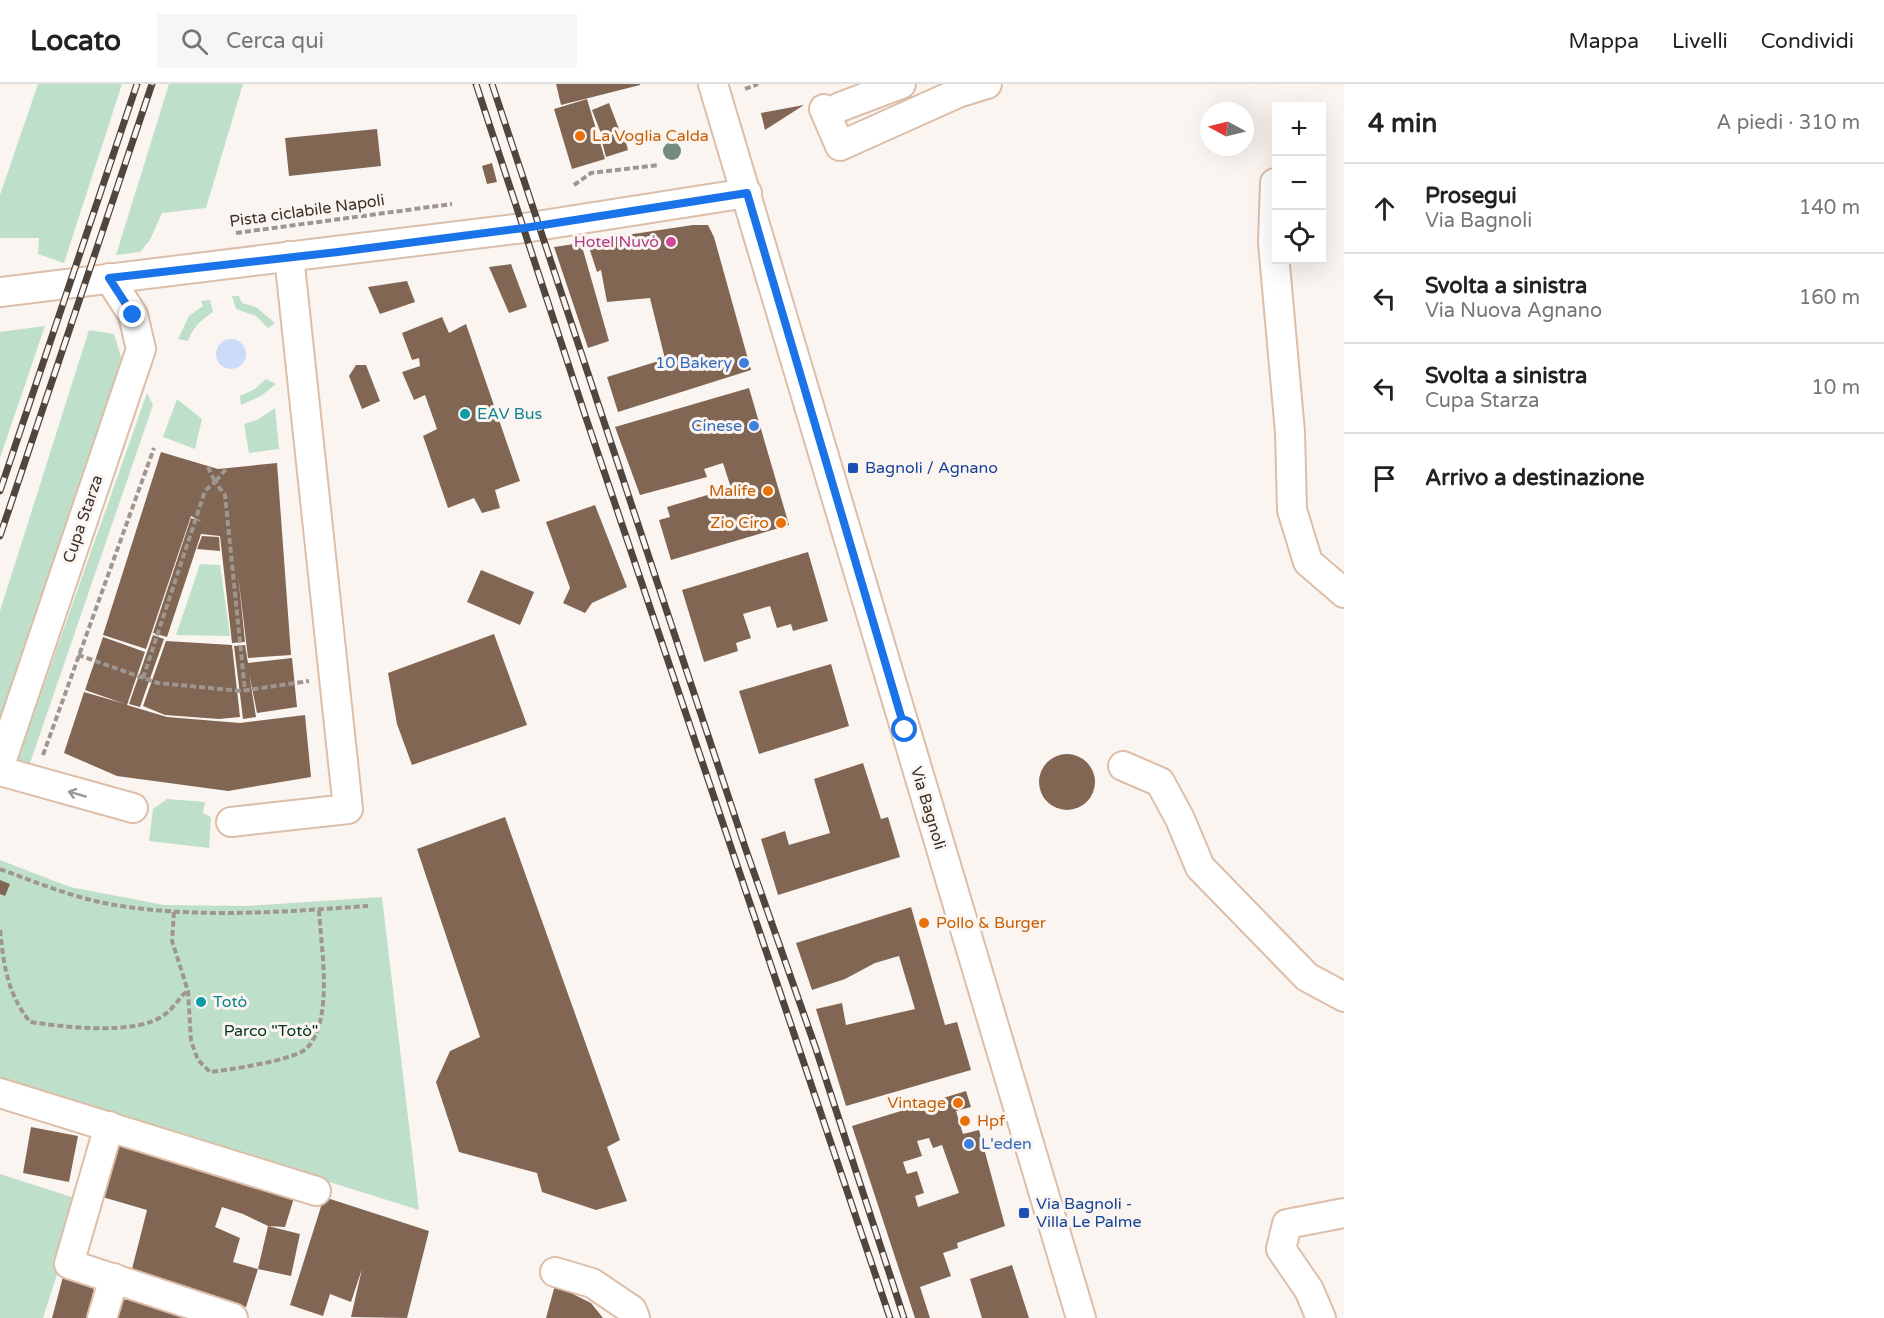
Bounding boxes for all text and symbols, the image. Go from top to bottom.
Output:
search box [157,14,577,68]
text: Locato [30,24,121,58]
icon: search [178,25,211,58]
text: Cerca qui [226,28,324,54]
text: Mappa [1569,29,1639,54]
text: Livelli [1672,29,1728,54]
text: Condividi [1761,29,1854,54]
north arrow [1200,102,1254,156]
map controls [1272,102,1326,264]
button: + [1272,102,1326,156]
text: 4 min [1368,108,1437,139]
text: A piedi · 310 m [1717,111,1860,135]
place label: La Voglia Calda [592,126,709,146]
marker: La Voglia Calda [573,129,587,143]
button: − [1272,156,1326,210]
text: Prosegui [1425,183,1517,209]
street label: Pista ciclabile Napoli [228,190,386,232]
icon: ahead [1368,192,1401,225]
text: 140 m [1799,196,1860,220]
text: Via Bagnoli [1425,209,1532,233]
button: locate [1272,210,1326,264]
place label: Hotel Nuvò [574,232,659,252]
marker: Hotel Nuvò [664,235,678,249]
text: Svolta a sinistra [1425,273,1587,299]
icon: left [1368,282,1401,315]
text: 160 m [1799,286,1860,310]
text: Via Nuova Agnano [1425,299,1602,323]
route end [119,301,145,327]
place label: 10 Bakery [655,353,732,373]
marker: 10 Bakery [737,356,751,370]
text: Svolta a sinistra [1425,363,1587,389]
icon: left [1368,372,1401,405]
text: 10 m [1811,376,1860,400]
text: Cupa Starza [1425,389,1540,413]
place label: EAV Bus [477,404,542,424]
marker: EAV Bus [458,407,472,421]
place label: Cinese [691,416,742,436]
marker: Cinese [747,419,761,433]
place label: Bagnoli / Agnano [865,458,998,478]
marker: Bagnoli / Agnano [846,461,860,475]
icon: arrive [1368,462,1401,495]
text: Arrivo a destinazione [1425,465,1644,491]
street label: Cupa Starza [59,472,107,566]
place label: Malife [709,481,756,501]
marker: Malife [761,484,775,498]
place label: Zio Ciro [710,513,769,533]
marker: Zio Ciro [774,516,788,530]
route start [891,716,917,742]
street label: Via Bagnoli [906,764,950,852]
one-way arrow [67,787,86,799]
place label: Pollo & Burger [936,913,1047,933]
marker: Pollo & Burger [917,916,931,930]
place label: Totò [213,992,247,1012]
marker: Totò [194,995,208,1009]
park label: Parco "Totò" [224,1021,318,1041]
place label: Vintage [887,1093,946,1113]
marker: Vintage [951,1096,965,1110]
place label: Hpf [977,1111,1006,1131]
marker: Hpf [958,1114,972,1128]
place label: L'eden [981,1134,1032,1154]
marker: L'eden [962,1137,976,1151]
place label: Via Bagnoli - Villa Le Palme [1036,1194,1142,1232]
marker: Via Bagnoli - Villa Le Palme [1017,1206,1031,1220]

